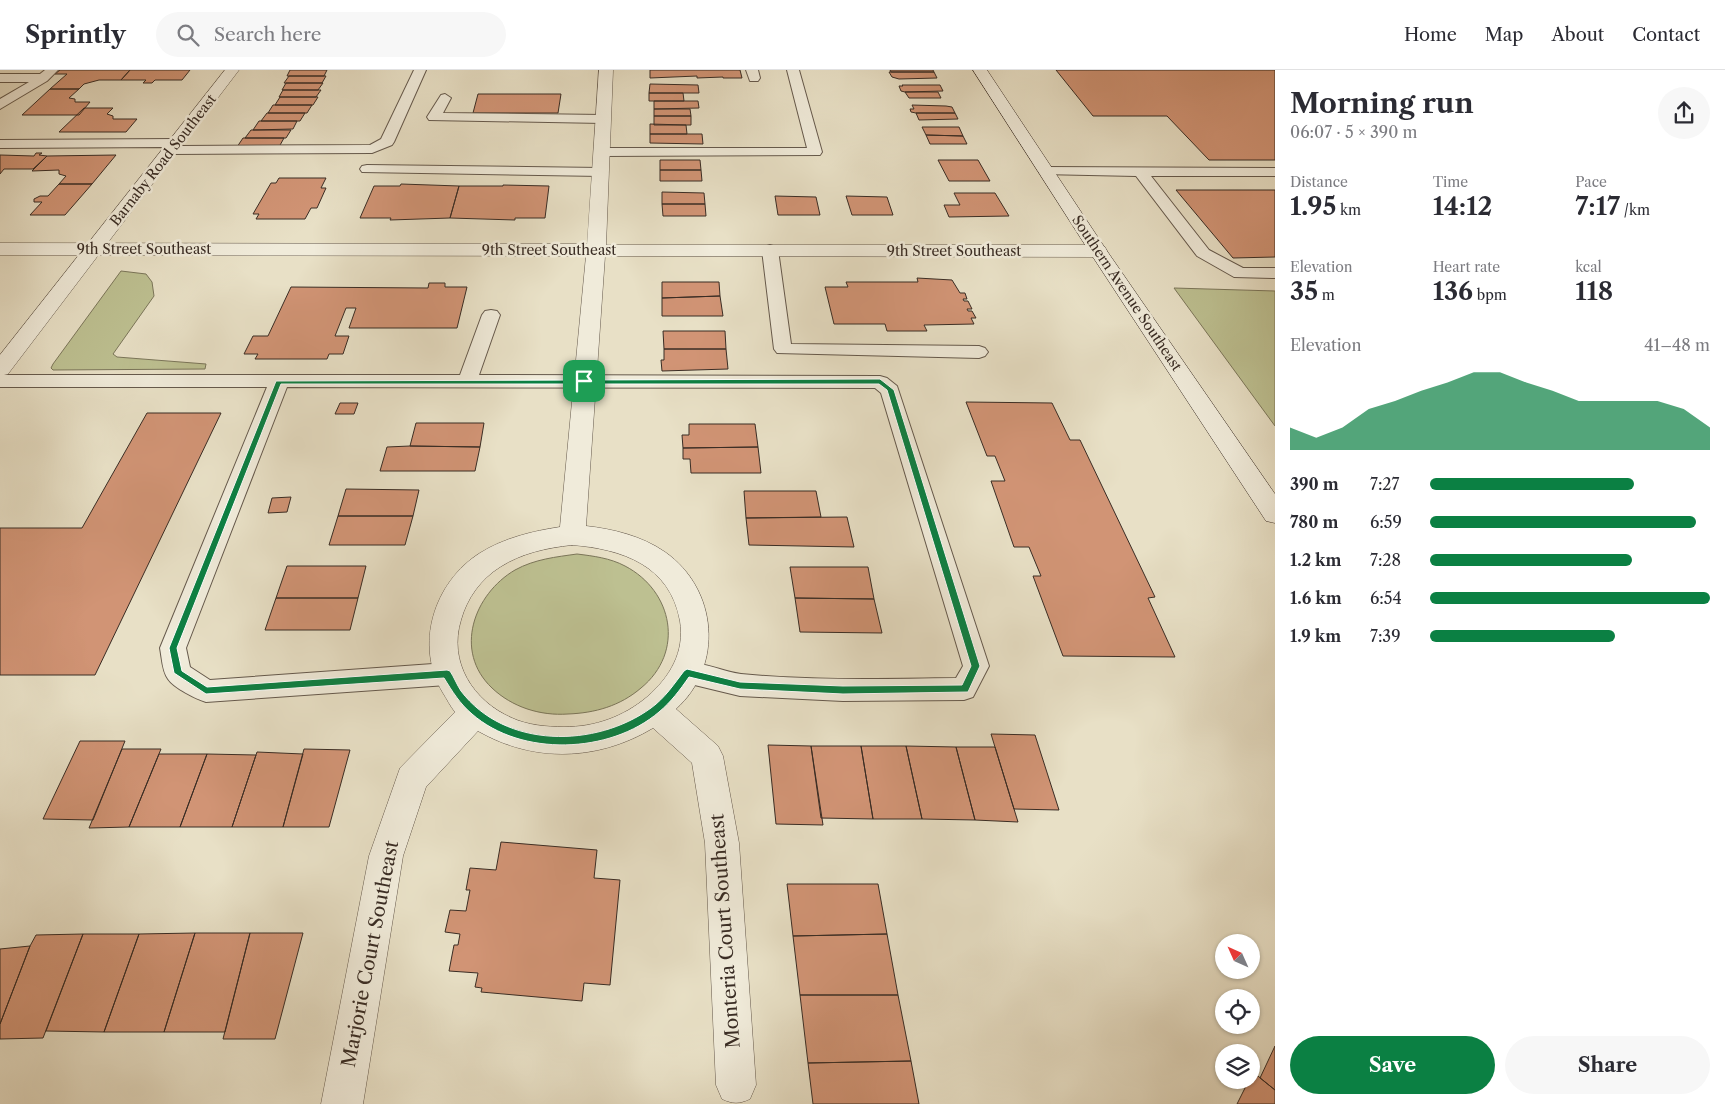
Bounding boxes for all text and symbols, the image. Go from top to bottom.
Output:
search box [156,12,506,57]
text: Sprintly [25,20,126,49]
icon: search [174,21,202,49]
text: Search here [214,23,321,46]
text: Home [1404,24,1457,46]
text: Map [1485,24,1523,46]
text: About [1551,24,1604,46]
text: Contact [1632,24,1700,46]
text: Morning run [1290,86,1474,120]
button: share [1658,87,1710,139]
street label: Barnaby Road Southeast [106,90,220,229]
text: 06:07 · 5 × 390 m [1290,122,1418,142]
text: Distance [1290,173,1348,191]
text: Time [1433,173,1468,191]
text: Pace [1575,173,1607,191]
text: 1.95 [1290,191,1336,222]
text: 14:12 [1433,191,1492,222]
text: 7:17 [1575,191,1620,222]
text: km [1336,201,1361,219]
text: /km [1620,201,1650,219]
street label: Southern Avenue Southeast [1068,212,1186,374]
street label: 9th Street Southeast [77,240,211,258]
street label: 9th Street Southeast [482,241,616,259]
street label: 9th Street Southeast [887,242,1021,260]
text: Elevation [1290,258,1353,276]
text: Heart rate [1433,258,1500,276]
text: kcal [1575,258,1602,276]
text: 35 [1290,276,1318,307]
text: 136 [1433,276,1473,307]
text: 118 [1575,276,1613,307]
text: m [1318,286,1335,304]
text: bpm [1473,286,1507,304]
text: Elevation [1290,335,1361,355]
text: 41–48 m [1644,335,1710,355]
pin [563,360,605,402]
icon: arrive [570,367,598,395]
text: 390 m [1290,474,1339,494]
text: 7:27 [1370,474,1399,494]
text: 780 m [1290,512,1338,532]
text: 6:59 [1370,512,1402,532]
text: 1.2 km [1290,550,1342,570]
text: 7:28 [1370,550,1401,570]
text: 1.6 km [1290,588,1342,608]
text: 6:54 [1370,588,1402,608]
text: 1.9 km [1290,626,1341,646]
text: 7:39 [1370,626,1401,646]
street label: Monteria Court Southeast [705,813,745,1049]
street label: Marjorie Court Southeast [337,839,403,1069]
north arrow [1215,934,1260,979]
map controls [1215,934,1260,1089]
button: locate [1215,989,1260,1034]
button: Save [1290,1036,1495,1094]
button: Share [1505,1036,1710,1094]
button: layers [1215,1044,1260,1089]

